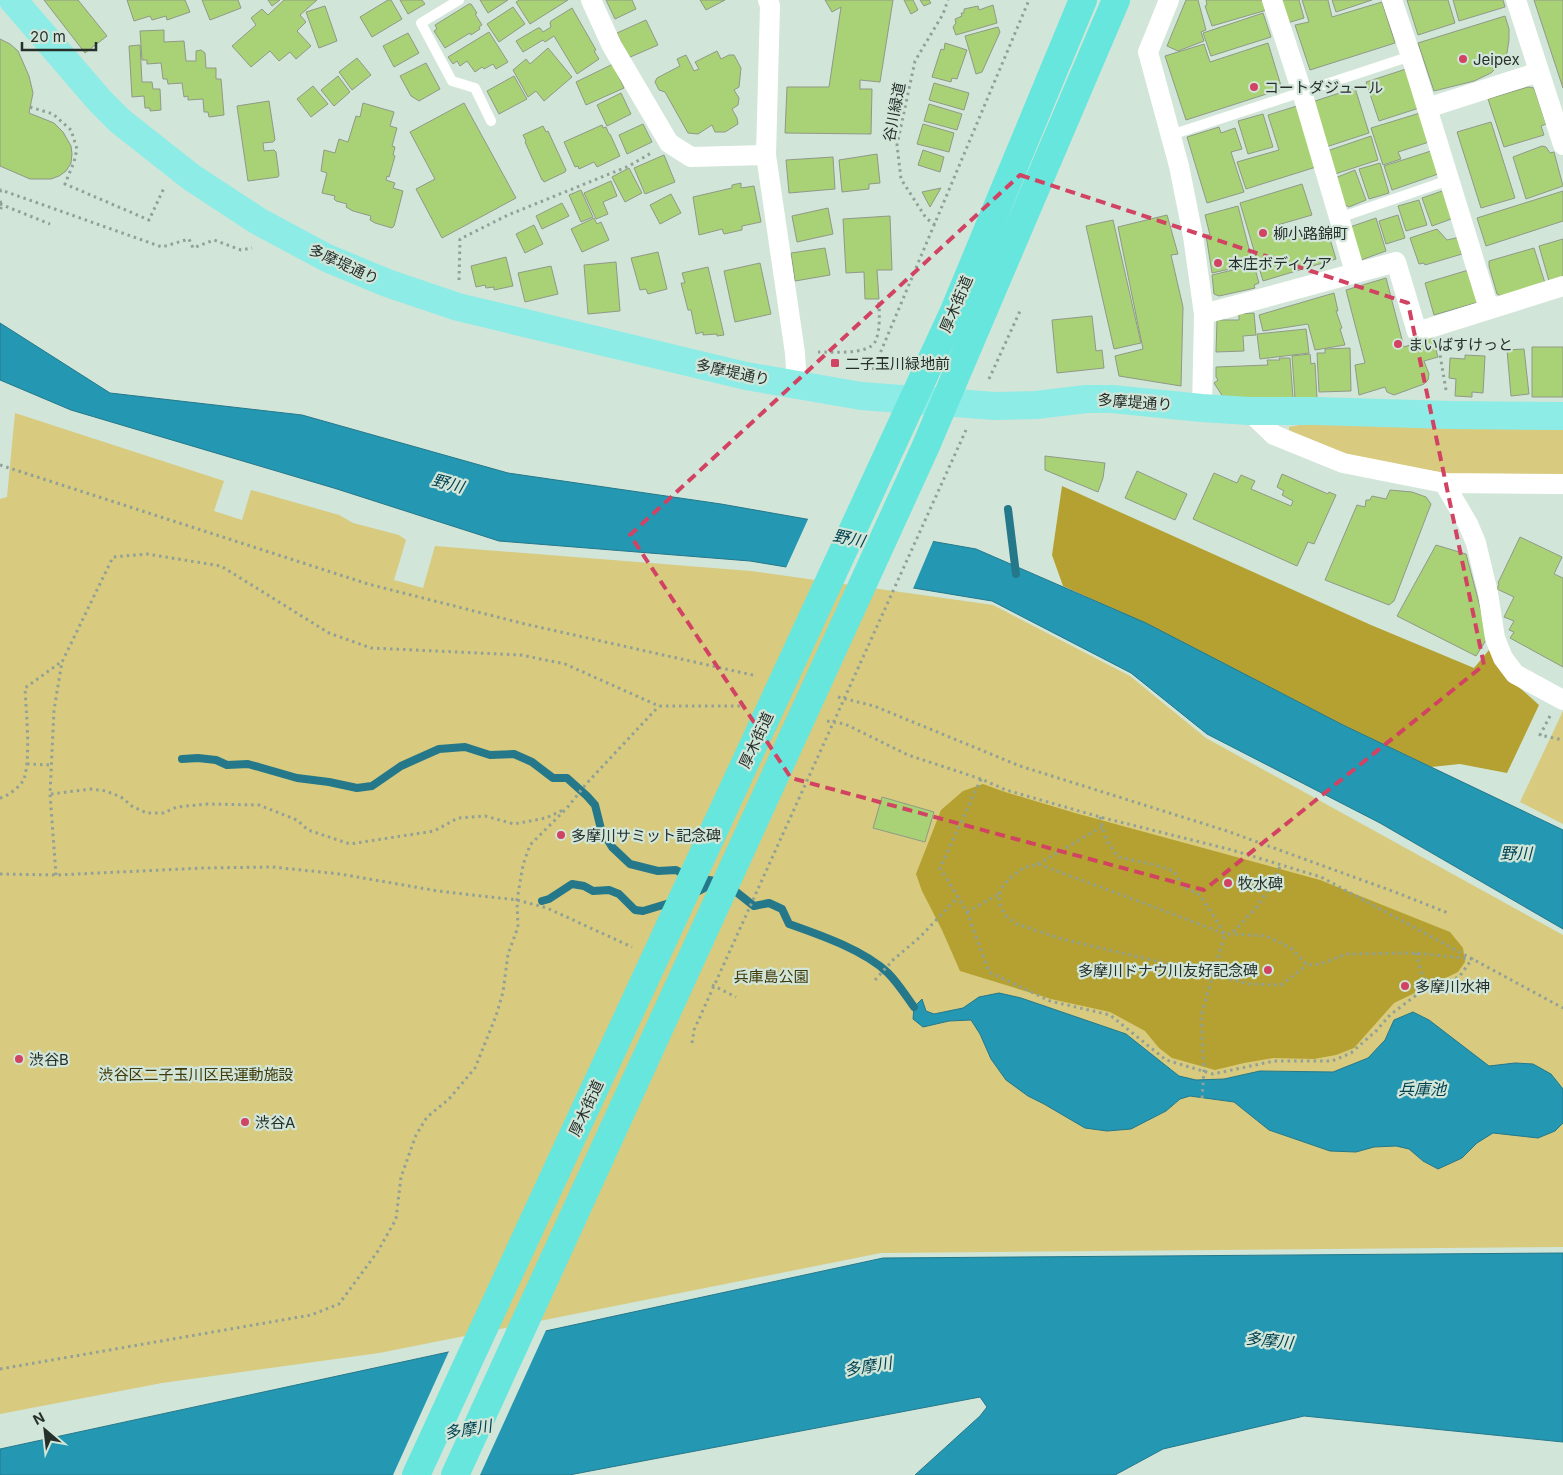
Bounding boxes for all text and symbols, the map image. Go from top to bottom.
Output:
scale bar [22,20,96,52]
text: 20 m [30,27,66,46]
place label: Jeipex [1473,50,1520,69]
marker: Jeipex [1457,53,1469,65]
place label: コートダジュール [1264,78,1383,97]
street label: 谷川緑道 [879,81,909,143]
marker: コートダジュール [1248,81,1260,93]
place label: 柳小路錦町 [1273,224,1348,243]
marker: 柳小路錦町 [1257,227,1269,239]
street label: 多摩堤通り [306,240,382,288]
place label: 本庄ボディケア [1228,254,1332,273]
marker: 本庄ボディケア [1212,257,1224,269]
street label: 厚木街道 [936,273,976,335]
place label: まいばすけっと [1408,335,1513,354]
marker: まいばすけっと [1392,338,1404,350]
place label: 二子玉川緑地前 [845,354,950,373]
street label: 多摩堤通り [694,355,772,389]
marker: 二子玉川緑地前 [829,357,841,369]
street label: 多摩堤通り [1097,390,1173,414]
water label: 野川 [430,469,468,497]
water label: 野川 [831,525,869,552]
street label: 厚木街道 [735,709,777,771]
place label: 多摩川サミット記念碑 [571,826,721,845]
marker: 多摩川サミット記念碑 [555,829,567,841]
water label: 野川 [1500,843,1534,863]
place label: 牧水碑 [1238,874,1283,893]
marker: 牧水碑 [1222,877,1234,889]
place label: 多摩川ドナウ川友好記念碑 [1078,961,1258,980]
marker: 多摩川ドナウ川友好記念碑 [1262,964,1274,976]
park label: 兵庫島公園 [733,967,809,986]
place label: 多摩川水神 [1415,977,1490,996]
marker: 多摩川水神 [1399,980,1411,992]
place label: 渋谷B [29,1050,69,1069]
marker: 渋谷B [13,1053,25,1065]
park label: 渋谷区二子玉川区民運動施設 [98,1065,294,1084]
street label: 厚木街道 [565,1077,607,1139]
water label: 兵庫池 [1398,1079,1448,1099]
place label: 渋谷A [255,1113,295,1132]
marker: 渋谷A [239,1116,251,1128]
water label: 多摩川 [1244,1328,1296,1353]
water label: 多摩川 [843,1352,895,1380]
north arrow [20,1405,70,1455]
text: N [30,1408,47,1428]
water label: 多摩川 [443,1415,495,1443]

